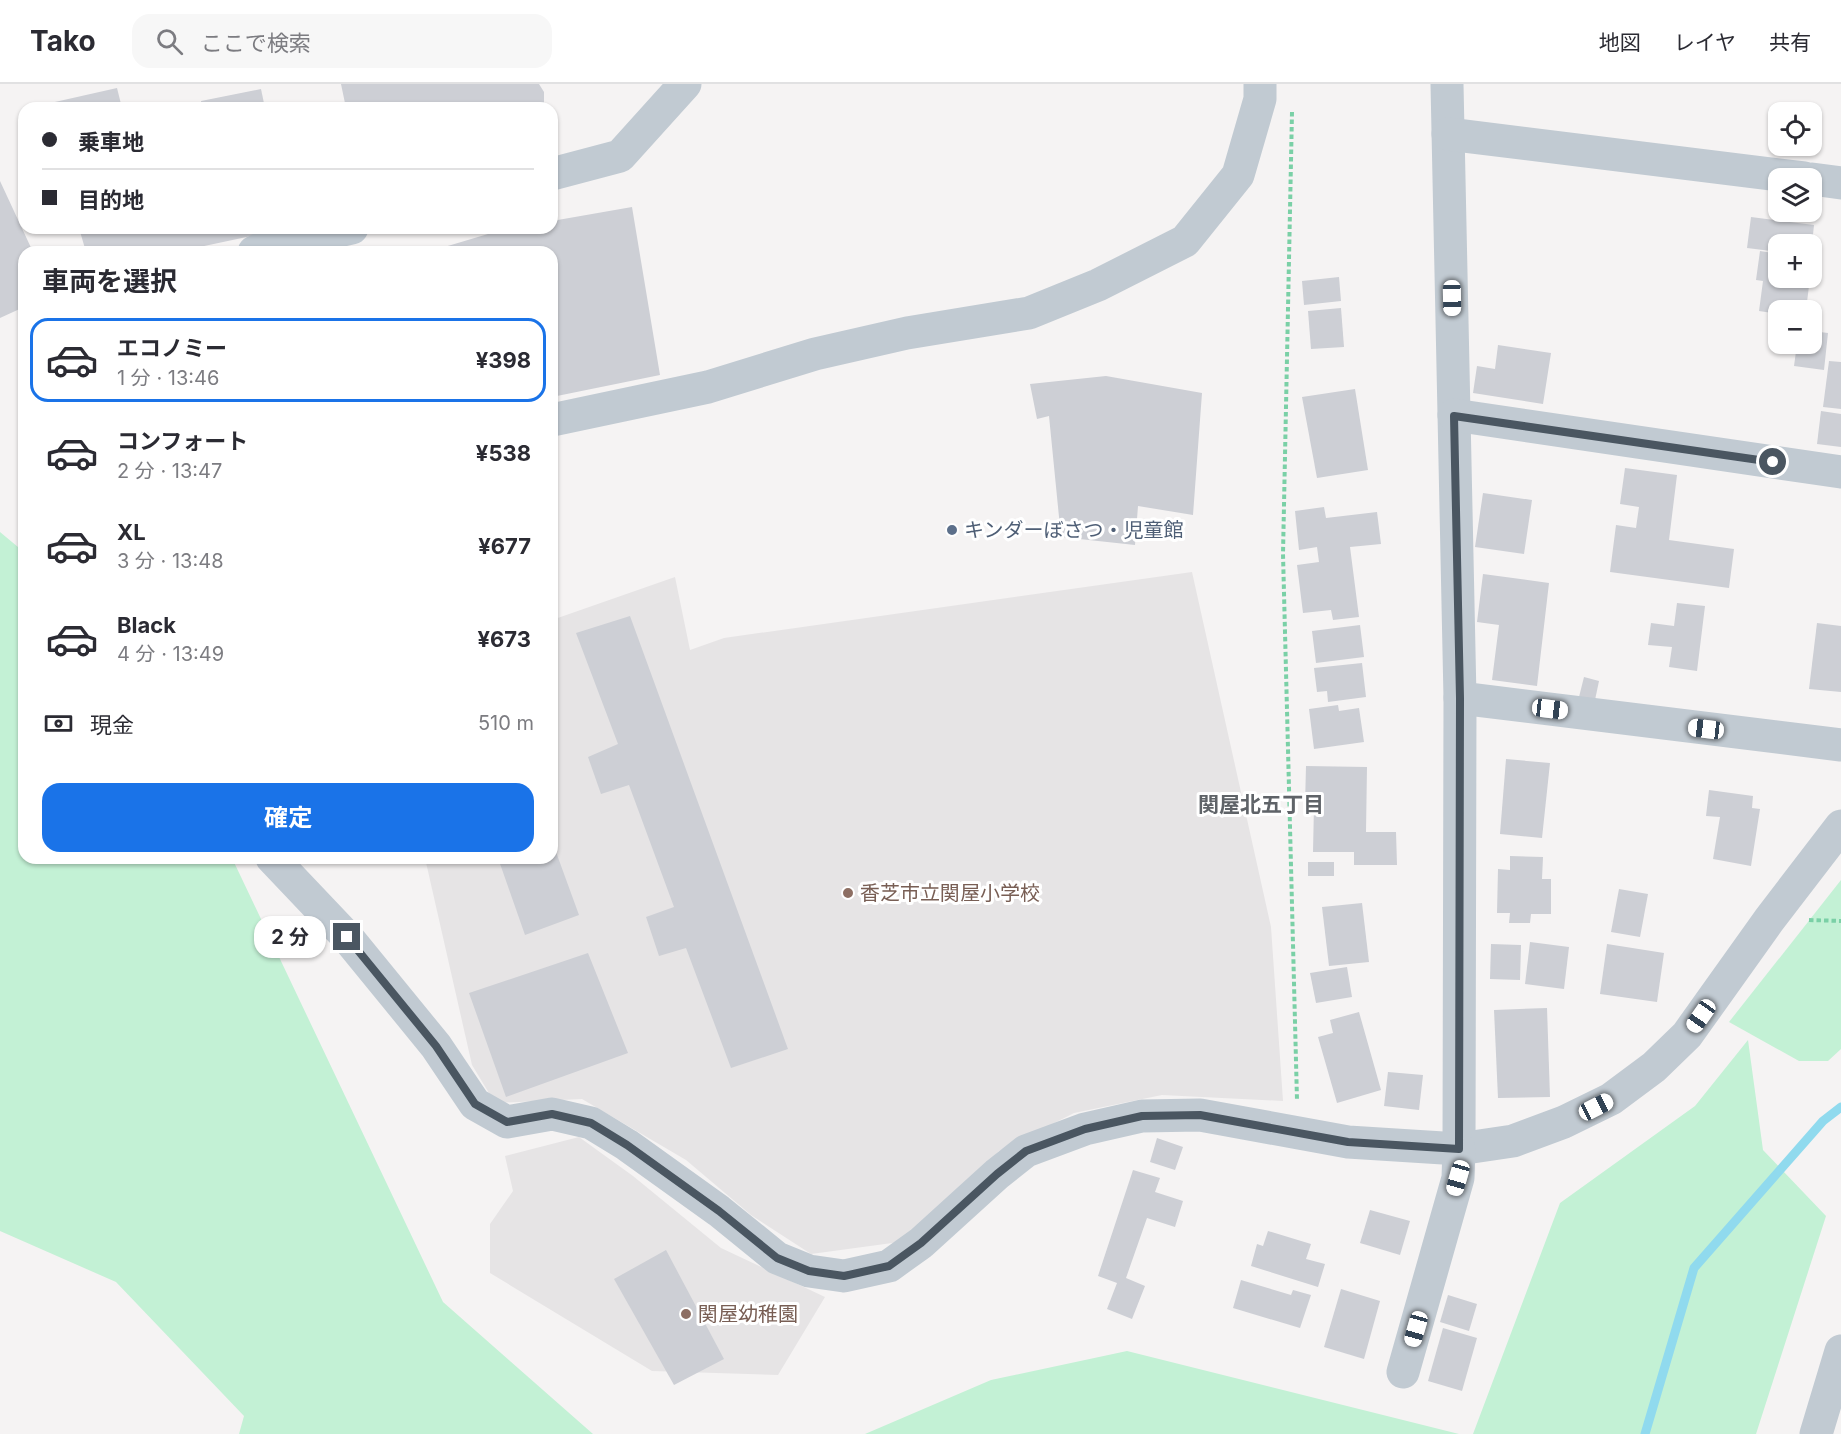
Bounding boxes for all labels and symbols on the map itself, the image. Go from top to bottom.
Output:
car [1443,280,1461,316]
route start [1759,448,1786,475]
place label: キンダーぼさつ・児童館 [964,518,1183,542]
marker: キンダーぼさつ・児童館 [945,523,959,537]
car [1531,698,1569,720]
car [1687,718,1725,740]
district label: 関屋北五丁目 [1198,792,1324,817]
place label: 香芝市立関屋小学校 [860,881,1040,905]
marker: 香芝市立関屋小学校 [841,886,855,900]
callout: 2 分 [254,916,326,958]
route end [333,923,360,950]
car [1683,996,1719,1036]
car [1576,1091,1616,1123]
car [1444,1158,1472,1198]
place label: 関屋幼稚園 [698,1302,798,1326]
marker: 関屋幼稚園 [679,1307,693,1321]
car [1402,1309,1430,1349]

